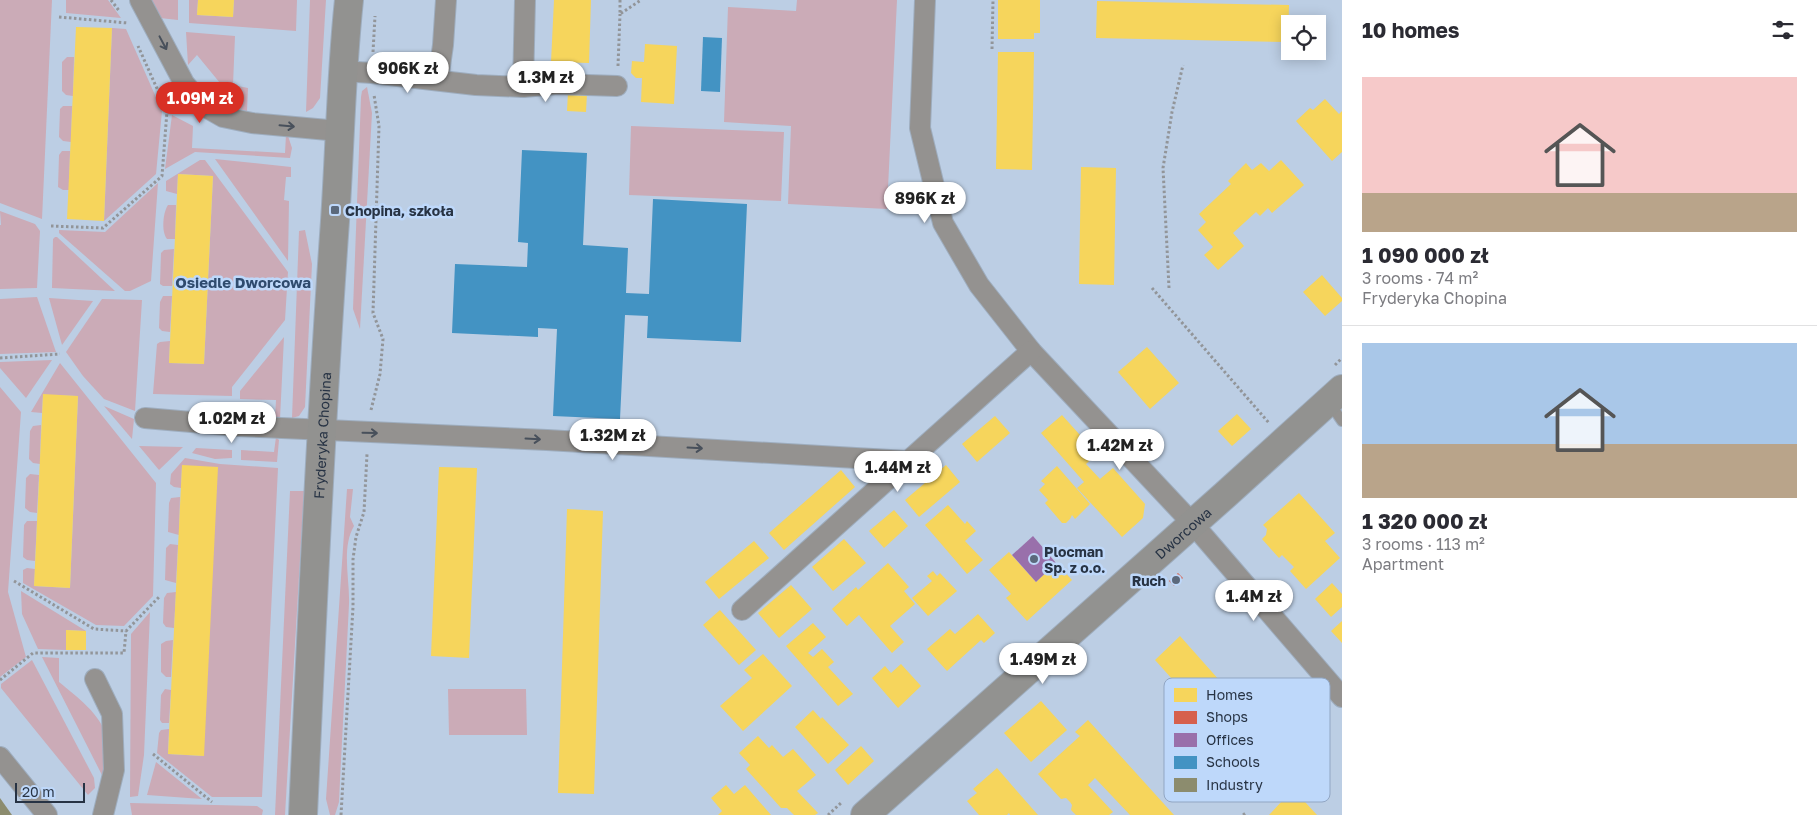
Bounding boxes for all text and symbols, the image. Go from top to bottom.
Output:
map controls [1281,15,1326,60]
button: locate [1281,15,1326,60]
icon: filters [1769,16,1797,44]
text: 10 homes [1362,17,1460,43]
one-way arrow [159,35,168,50]
pin: 906K zł [362,52,454,94]
text: 906K zł [378,58,438,78]
pin: 1.3M zł [500,61,592,103]
text: 1.3M zł [518,67,574,87]
pin: 1.09M zł [148,82,252,124]
text: 1.09M zł [167,88,233,108]
icon: home [1535,110,1625,200]
one-way arrow [279,121,295,131]
pin: 896K zł [879,182,971,224]
text: 896K zł [895,188,955,208]
place label: Chopina, szkoła [345,202,454,219]
marker: Chopina, szkoła [329,204,341,216]
text: 1 090 000 zł [1362,242,1489,268]
text: 3 rooms · 74 m² [1362,268,1478,288]
district label: Osiedle Dworcowa [175,273,311,291]
text: Fryderyka Chopina [1362,288,1507,308]
street label: Fryderyka Chopina [310,372,334,499]
icon: home [1535,375,1625,465]
pin: 1.02M zł [180,402,284,444]
text: 1.02M zł [199,408,265,428]
pin: 1.32M zł [561,418,665,461]
text: 1.32M zł [580,425,646,445]
one-way arrow [362,428,378,438]
pin: 1.42M zł [1068,428,1172,471]
one-way arrow [524,434,540,444]
text: 1.42M zł [1087,435,1153,455]
one-way arrow [687,444,703,453]
pin: 1.44M zł [846,450,950,493]
text: 1.44M zł [865,457,931,477]
street label: Dworcowa [1151,503,1214,562]
text: 1 320 000 zł [1362,508,1487,534]
text: 3 rooms · 113 m² [1362,534,1485,554]
place label: Plocman Sp. z o.o. [1044,543,1105,576]
marker: Plocman Sp. z o.o. [1028,553,1040,565]
text: Apartment [1362,554,1444,574]
place label: Ruch [1132,572,1166,589]
marker: Ruch [1170,574,1182,586]
pin: 1.4M zł [1208,580,1300,622]
text: 1.4M zł [1226,586,1282,606]
pin: 1.49M zł [991,642,1095,685]
text: 1.49M zł [1010,649,1076,669]
legend [1164,678,1330,802]
text: Homes [1206,686,1253,703]
text: Shops [1206,708,1248,725]
text: Offices [1206,731,1254,748]
text: Schools [1206,753,1260,770]
text: Industry [1206,776,1263,793]
scale bar [15,780,85,803]
text: 20 m [22,783,55,800]

